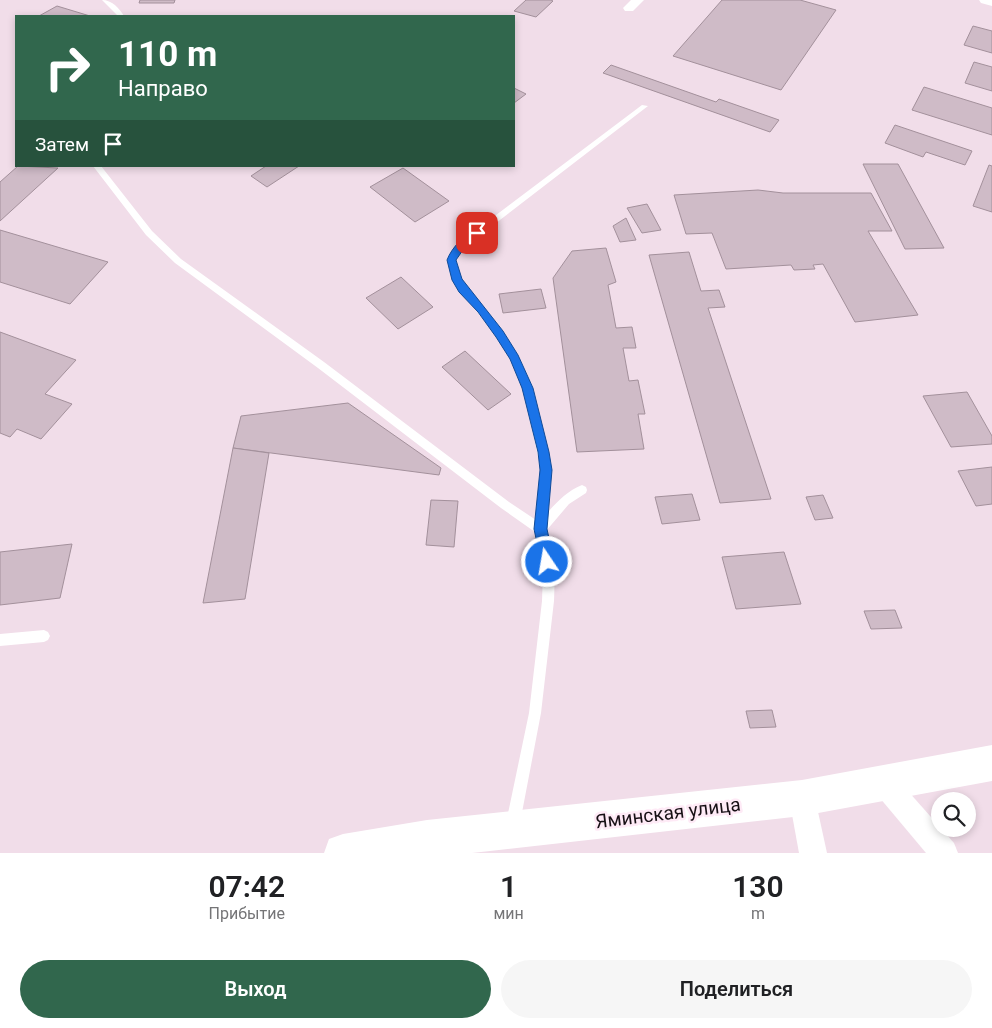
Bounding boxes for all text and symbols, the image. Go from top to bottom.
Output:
text: 110 m [118,34,217,75]
icon: right [35,35,100,100]
text: Направо [118,76,208,101]
icon: arrive [99,130,127,158]
text: Затем [35,133,89,156]
pin [456,212,498,254]
icon: arrive [463,219,491,247]
position arrow [520,535,572,587]
map controls [931,792,976,837]
button: search [931,792,976,837]
street label: Яминская улица [594,793,742,833]
text: 07:42 [208,869,285,904]
text: 1 [500,869,517,904]
text: 130 [732,869,784,904]
text: Прибытие [209,904,285,923]
text: мин [493,904,524,923]
text: m [751,904,765,923]
button: Выход [20,960,491,1018]
button: Поделиться [501,960,972,1018]

